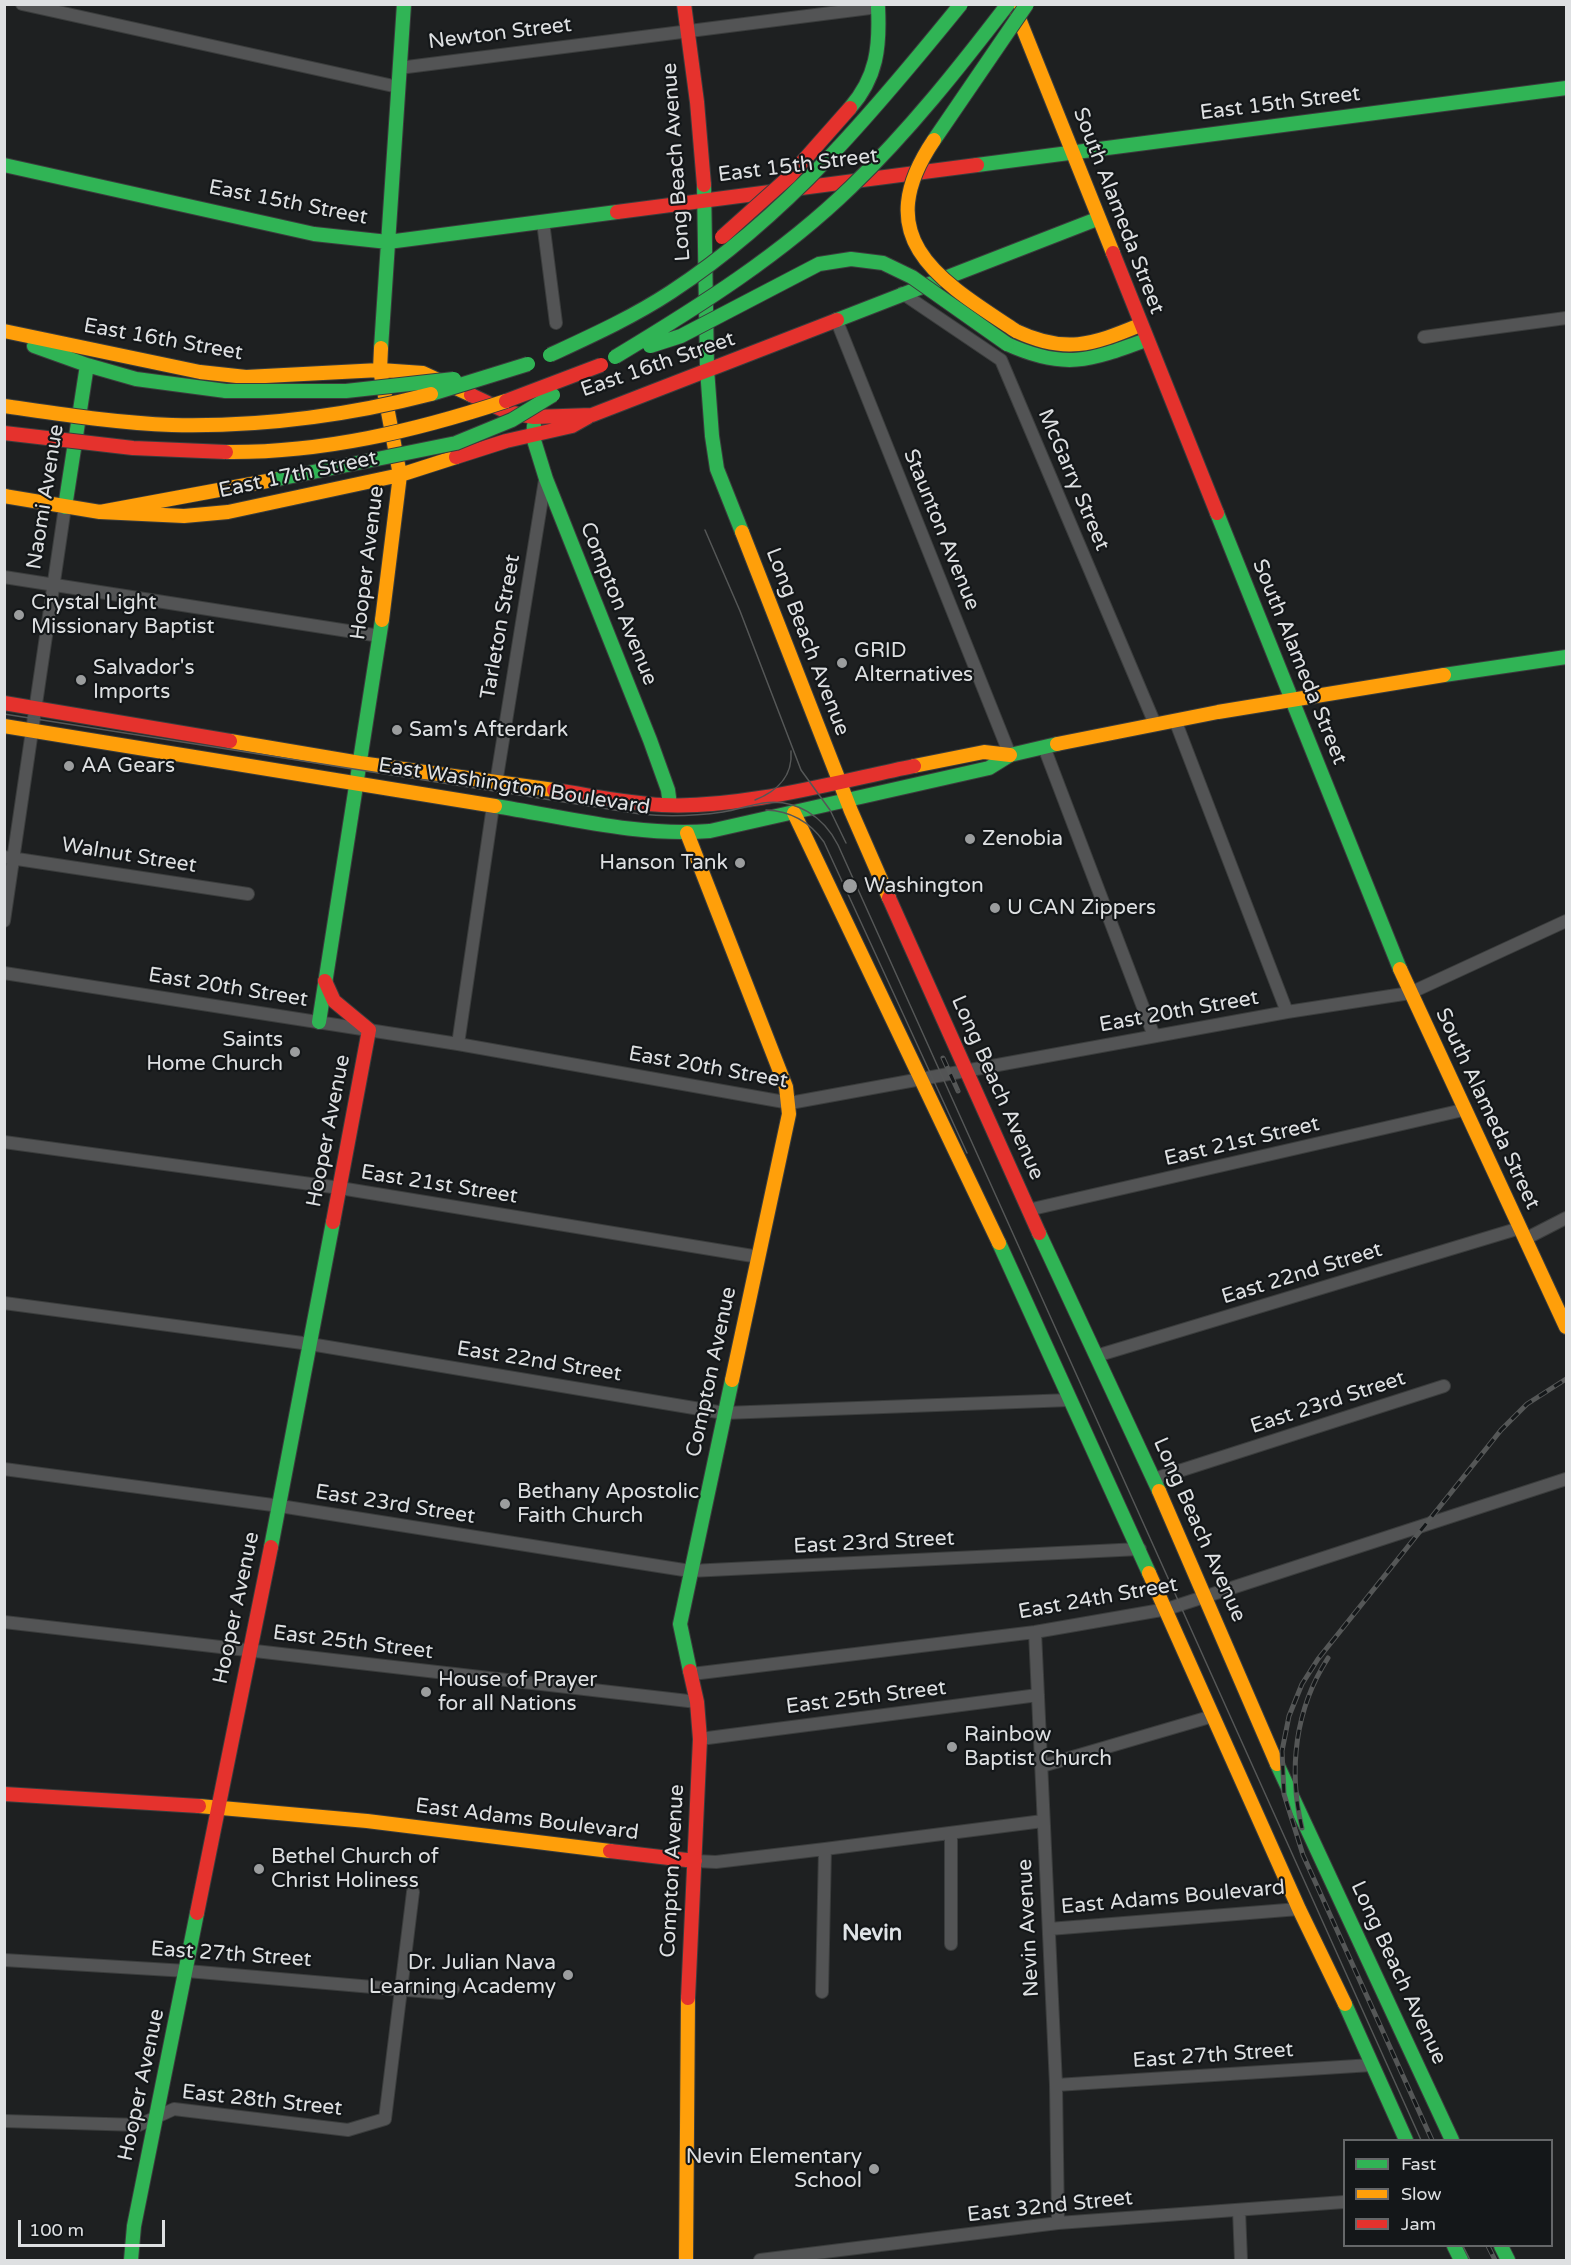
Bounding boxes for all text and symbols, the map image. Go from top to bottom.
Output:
street label: Newton Street [427,13,573,55]
street label: Long Beach Avenue [657,62,697,262]
street label: East 15th Street [1198,82,1362,126]
street label: South Alameda Street [1067,104,1169,318]
street label: East 15th Street [716,144,880,188]
street label: East 15th Street [206,175,370,231]
street label: East 16th Street [81,314,245,366]
street label: East 16th Street [578,327,738,403]
street label: McGarry Street [1032,405,1114,555]
street label: Naomi Avenue [22,423,70,571]
street label: East 17th Street [217,446,379,504]
street label: Staunton Avenue [897,446,985,614]
street label: Hooper Avenue [346,485,390,641]
street label: Compton Avenue [574,519,662,689]
street label: Long Beach Avenue [760,545,854,739]
street label: Tarleton Street [476,552,526,702]
street label: South Alameda Street [1246,556,1352,768]
place label: Crystal Light Missionary Baptist [31,590,215,640]
marker: Crystal Light Missionary Baptist [12,608,26,622]
place label: GRID Alternatives [854,638,973,688]
place label: Salvador's Imports [93,655,195,705]
marker: GRID Alternatives [835,656,849,670]
marker: Salvador's Imports [74,673,88,687]
place label: Sam's Afterdark [409,717,568,743]
marker: Sam's Afterdark [390,723,404,737]
place label: AA Gears [81,753,175,779]
street label: East Washington Boulevard [376,753,652,821]
marker: AA Gears [62,759,76,773]
place label: Zenobia [982,826,1063,852]
marker: Zenobia [963,832,977,846]
street label: Walnut Street [60,833,198,879]
place label: Hanson Tank [599,850,728,876]
marker: Hanson Tank [733,856,747,870]
place label: Washington [864,873,984,899]
marker: Washington [841,877,859,895]
place label: U CAN Zippers [1007,895,1156,921]
marker: U CAN Zippers [988,901,1002,915]
street label: East 20th Street [146,963,310,1013]
street label: East 20th Street [1097,986,1261,1038]
street label: Long Beach Avenue [945,992,1049,1184]
street label: South Alameda Street [1429,1004,1545,1214]
place label: Saints Home Church [146,1027,283,1077]
street label: East 20th Street [626,1042,790,1094]
marker: Saints Home Church [288,1045,302,1059]
street label: Hooper Avenue [302,1053,356,1209]
street label: East 21st Street [1162,1112,1322,1172]
street label: East 21st Street [359,1160,519,1210]
street label: East 22nd Street [1219,1238,1385,1310]
street label: Compton Avenue [682,1285,742,1459]
street label: East 22nd Street [455,1337,623,1387]
street label: East 23rd Street [1247,1366,1409,1440]
street label: Long Beach Avenue [1147,1434,1251,1626]
place label: Bethany Apostolic Faith Church [517,1479,699,1529]
street label: East 23rd Street [313,1480,477,1530]
marker: Bethany Apostolic Faith Church [498,1497,512,1511]
street label: East 23rd Street [793,1526,955,1560]
street label: Hooper Avenue [209,1530,265,1686]
street label: East 24th Street [1016,1573,1180,1625]
street label: East 25th Street [271,1621,435,1665]
place label: House of Prayer for all Nations [438,1667,597,1717]
street label: East 25th Street [784,1676,948,1720]
marker: House of Prayer for all Nations [419,1685,433,1699]
place label: Rainbow Baptist Church [964,1722,1112,1772]
marker: Rainbow Baptist Church [945,1740,959,1754]
street label: Compton Avenue [656,1784,690,1958]
street label: East Adams Boulevard [414,1794,640,1846]
place label: Bethel Church of Christ Holiness [271,1844,439,1894]
street label: Nevin Avenue [1013,1858,1045,1998]
marker: Bethel Church of Christ Holiness [252,1862,266,1876]
street label: East Adams Boulevard [1060,1876,1286,1920]
street label: Long Beach Avenue [1345,1877,1451,2069]
district label: Nevin [842,1921,902,1947]
street label: East 27th Street [150,1937,312,1973]
place label: Dr. Julian Nava Learning Academy [369,1950,556,2000]
marker: Dr. Julian Nava Learning Academy [561,1968,575,1982]
street label: Hooper Avenue [114,2007,170,2163]
street label: East 27th Street [1132,2038,1294,2074]
street label: East 28th Street [181,2080,343,2122]
legend [1343,2139,1553,2247]
place label: Nevin Elementary School [686,2144,862,2194]
text: Fast [1401,2153,1436,2175]
marker: Nevin Elementary School [867,2162,881,2176]
text: Slow [1401,2183,1442,2205]
street label: East 32nd Street [966,2186,1134,2228]
scale bar [21,2208,168,2246]
text: Jam [1401,2213,1436,2235]
text: 100 m [29,2219,84,2241]

